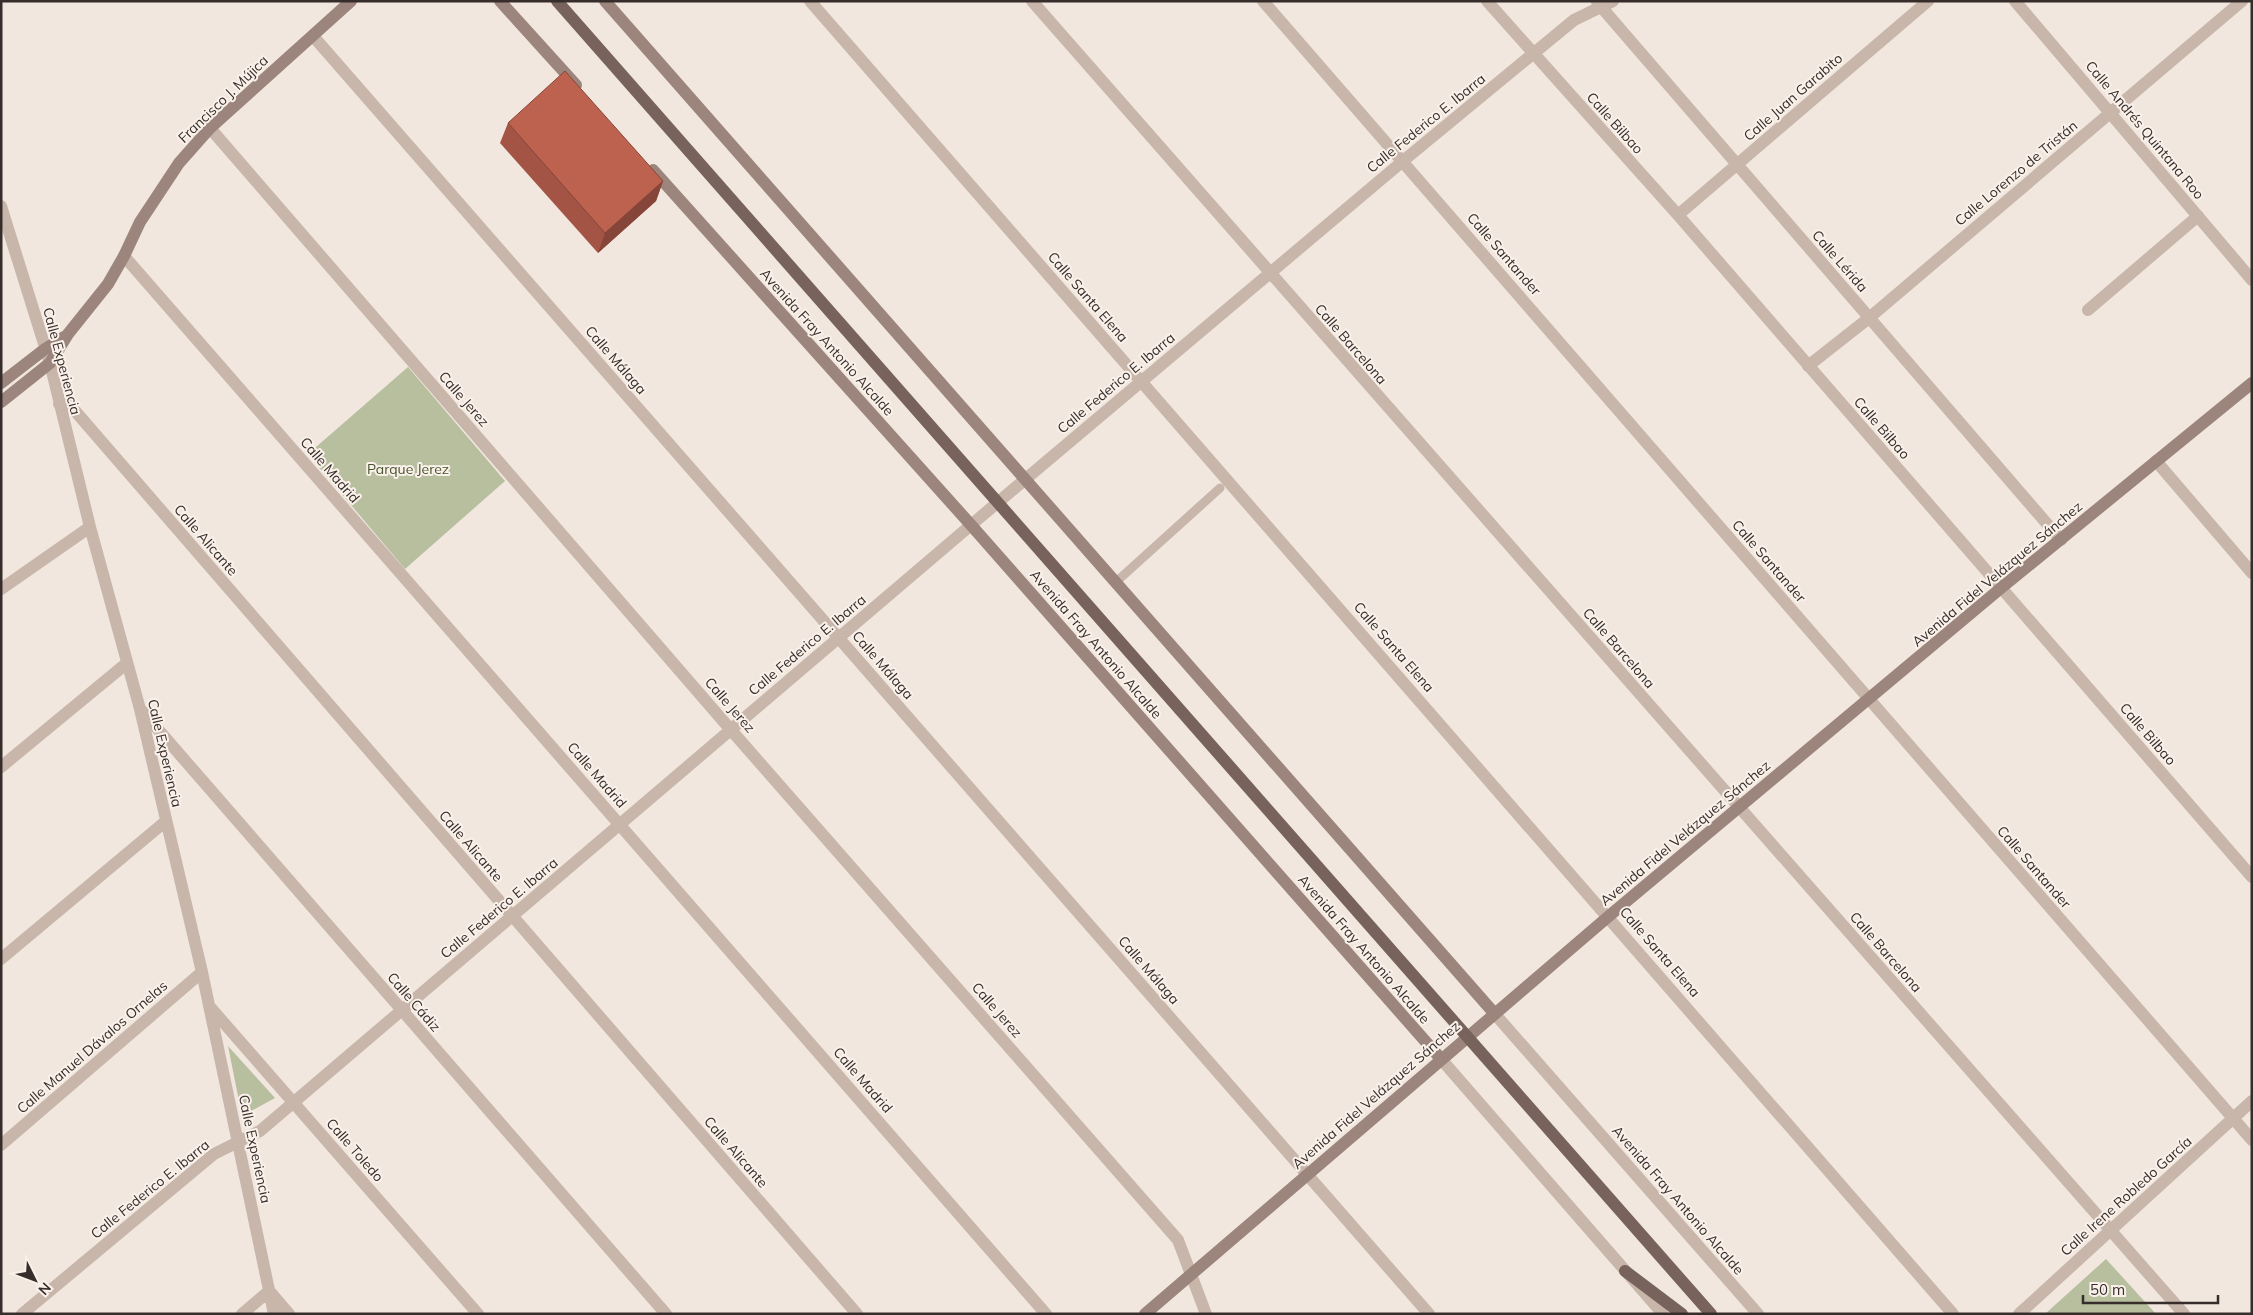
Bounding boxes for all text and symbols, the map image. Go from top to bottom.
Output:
street label: Calle Juan Garabito [1740,49,1846,145]
street label: Francisco J. Mújica [174,51,272,147]
street label: Calle Andrés Quintana Roo [2082,57,2208,203]
street label: Calle Federico E. Ibarra [1363,69,1489,177]
street label: Calle Bilbao [1583,88,1647,158]
street label: Calle Lorenzo de Tristán [1951,116,2081,230]
street label: Calle Santander [1463,209,1545,300]
street label: Calle Lérida [1808,226,1872,296]
street label: Calle Santa Elena [1044,248,1132,346]
street label: Avenida Fray Antonio Alcalde [756,265,898,419]
street label: Calle Barcelona [1311,300,1391,388]
street label: Calle Experiencia [39,305,85,417]
street label: Calle Málaga [581,322,651,398]
street label: Calle Federico E. Ibarra [1054,329,1178,437]
street label: Calle Jerez [435,368,493,430]
street label: Calle Bilbao [1850,393,1914,463]
street label: Calle Madrid [297,433,363,507]
park label: Parque Jerez [367,460,449,478]
street label: Avenida Fidel Velázquez Sánchez [1908,497,2086,651]
street label: Calle Alicante [170,501,242,579]
street label: Calle Santander [1728,516,1810,607]
street label: Avenida Fray Antonio Alcalde [1026,566,1166,722]
street label: Calle Federico E. Ibarra [745,591,869,699]
street label: Calle Santa Elena [1350,598,1438,696]
street label: Calle Barcelona [1579,604,1659,692]
street label: Calle Málaga [848,627,918,703]
street label: Calle Jerez [701,674,759,736]
street label: Calle Experiencia [144,697,186,809]
street label: Calle Bilbao [2116,699,2180,769]
street label: Calle Madrid [564,738,630,812]
street label: Avenida Fidel Velázquez Sánchez [1596,756,1774,910]
street label: Calle Alicante [435,807,507,885]
street label: Calle Santander [1993,822,2075,913]
street label: Calle Federico E. Ibarra [437,854,561,962]
street label: Avenida Fray Antonio Alcalde [1294,871,1434,1027]
street label: Calle Santa Elena [1616,903,1704,1001]
street label: Calle Barcelona [1846,908,1926,996]
street label: Calle Málaga [1114,932,1184,1008]
street label: Calle Cádiz [383,969,445,1035]
street label: Calle Manuel Dávalos Ornelas [13,977,171,1117]
street label: Calle Jerez [968,979,1026,1041]
street label: Avenida Fidel Velázquez Sánchez [1288,1017,1464,1173]
street label: Calle Madrid [830,1043,896,1117]
street label: Calle Experiencia [235,1093,275,1205]
street label: Calle Alicante [700,1113,772,1191]
street label: Calle Toledo [322,1115,388,1185]
street label: Avenida Fray Antonio Alcalde [1608,1122,1748,1278]
street label: Calle Irene Robledo García [2057,1132,2195,1260]
street label: Calle Federico E. Ibarra [87,1135,213,1243]
north arrow [10,1255,60,1305]
scale bar [2083,1272,2218,1304]
text: N [34,1279,55,1299]
text: 50 m [2090,1280,2125,1299]

